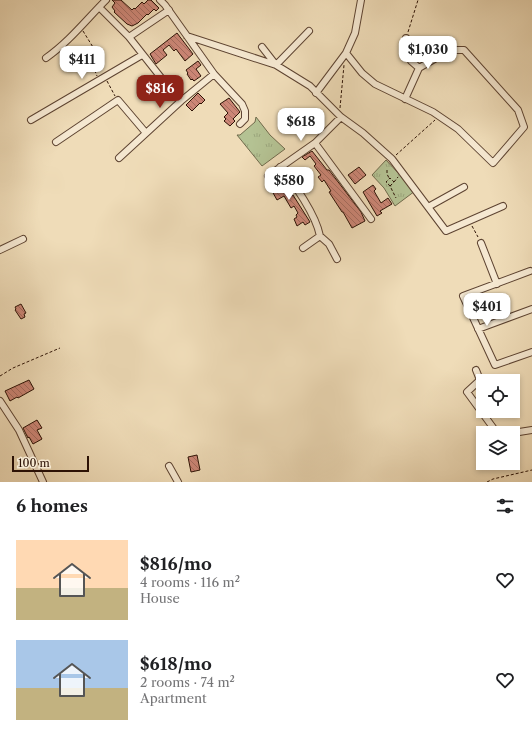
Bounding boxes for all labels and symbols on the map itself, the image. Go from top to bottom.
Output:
pin: $1,030 [395,36,461,70]
pin: $411 [58,46,106,80]
pin: $816 [136,75,184,109]
pin: $618 [277,108,325,142]
pin: $580 [265,167,313,201]
pin: $401 [463,293,511,327]
scale bar [12,454,89,473]

